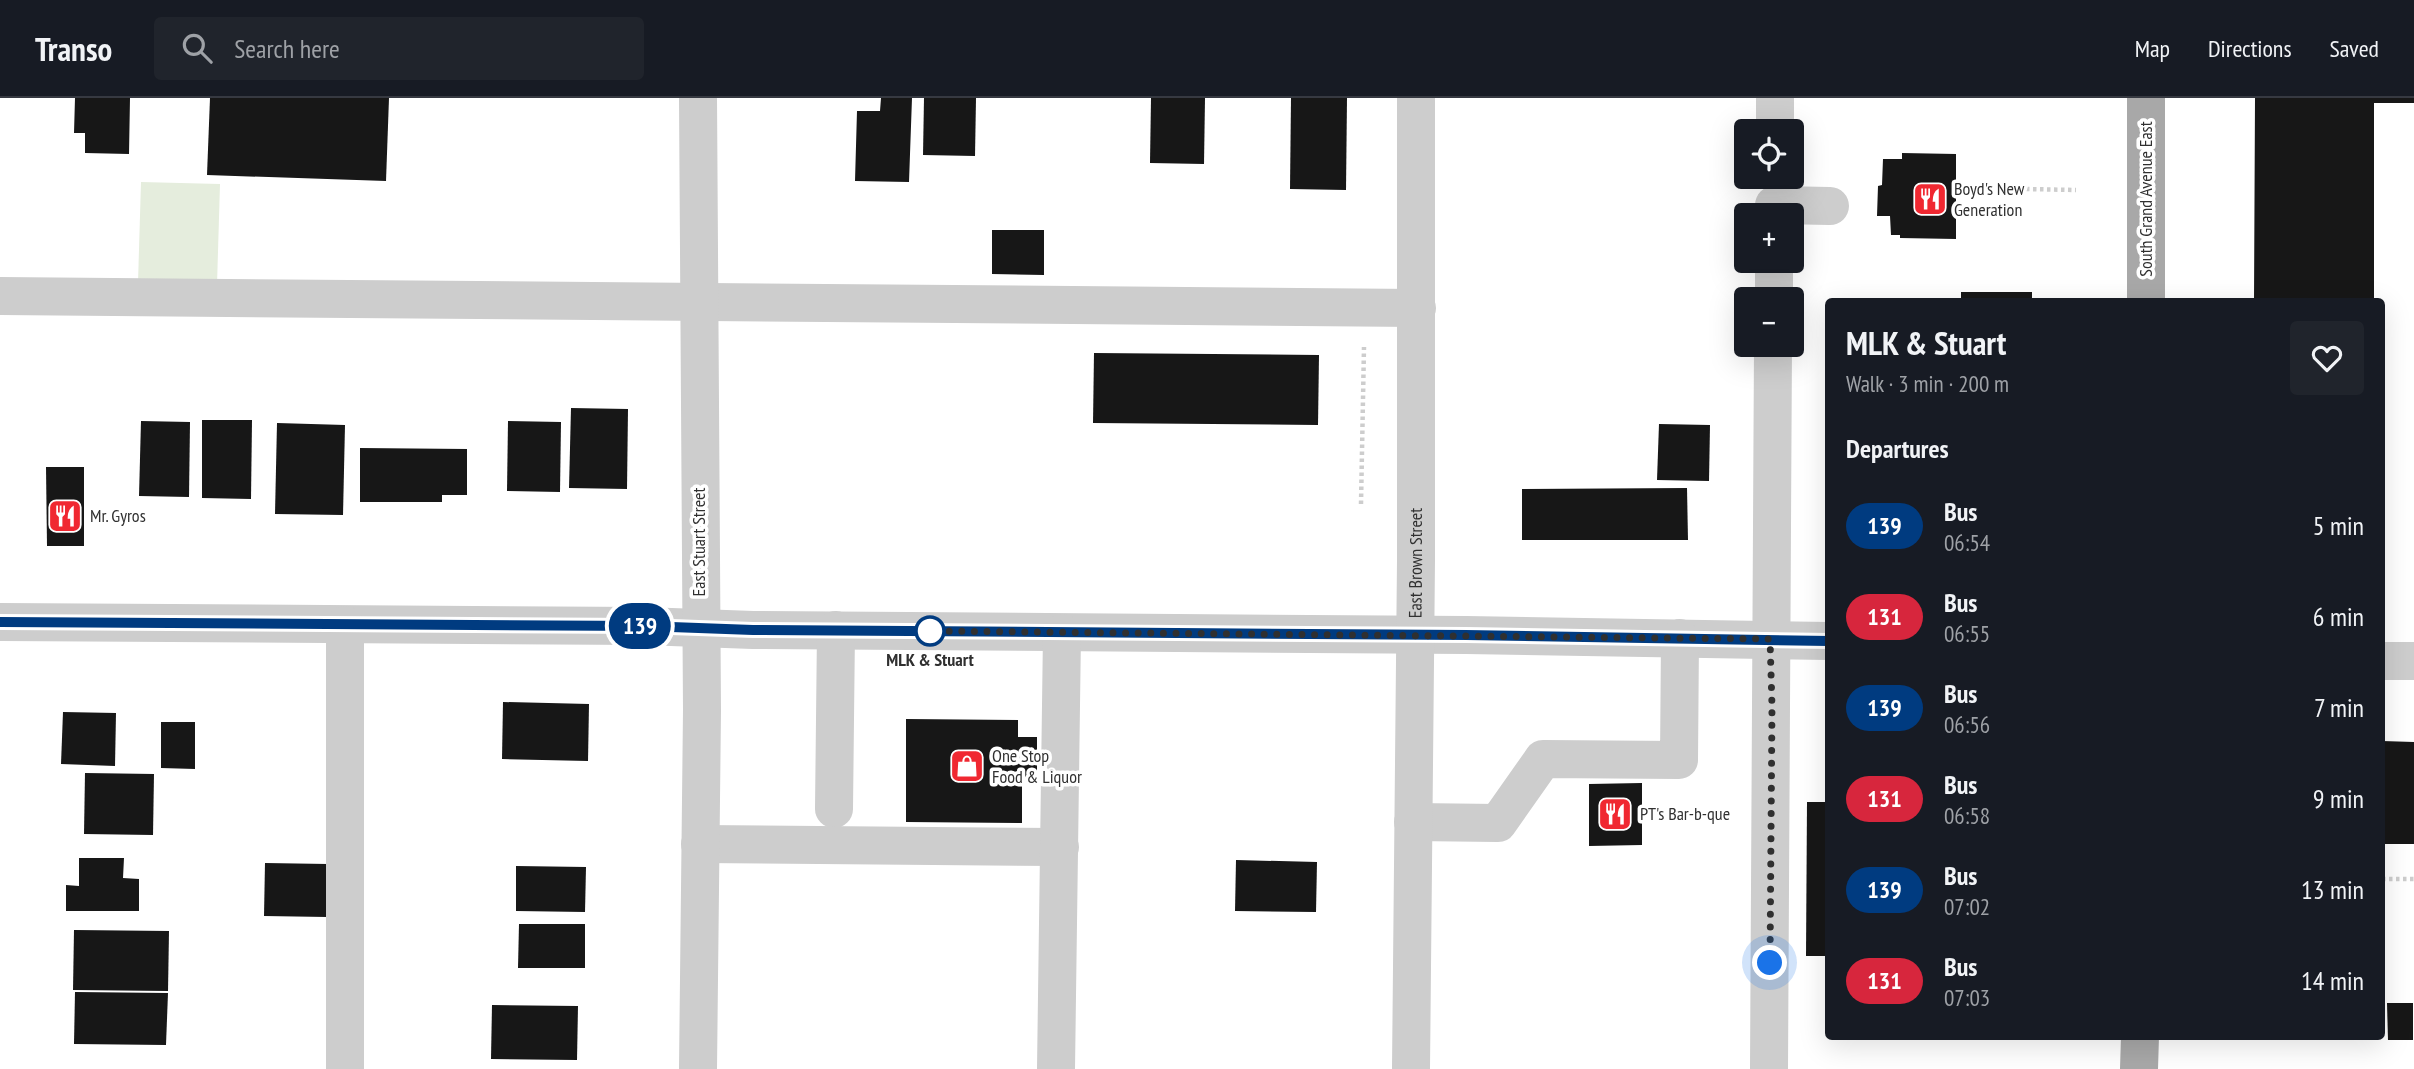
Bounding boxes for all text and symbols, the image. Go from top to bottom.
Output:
search box [154,17,644,80]
text: Transo [35,27,112,70]
icon: search [178,29,216,67]
text: Search here [234,32,340,65]
text: Map [2135,33,2170,64]
text: Directions [2208,33,2292,64]
text: Saved [2330,33,2379,64]
map controls [1734,119,1804,357]
button: locate [1734,119,1804,189]
street label: South Grand Avenue East [2134,121,2157,277]
place label: Boyd's New Generation [1954,177,2025,221]
restaurant icon: Boyd's New Generation [1911,180,1949,218]
button: + [1734,203,1804,273]
button: − [1734,287,1804,357]
text: MLK & Stuart [1846,321,2006,364]
button: heart [2290,321,2364,395]
text: Walk · 3 min · 200 m [1846,369,2009,398]
text: Departures [1846,432,1949,465]
street label: East Stuart Street [687,488,710,596]
text: Bus [1944,495,1977,528]
restaurant icon: Mr. Gyros [46,497,84,535]
place label: Mr. Gyros [90,504,146,527]
street label: East Brown Street [1403,508,1427,618]
text: 5 min [2313,509,2364,542]
text: 139 [1867,510,1902,541]
text: 06:54 [1944,528,1990,557]
text: Bus [1944,586,1977,619]
text: 6 min [2313,600,2364,633]
text: 131 [1867,601,1902,632]
line badge: 139 [600,603,680,649]
text: 139 [623,610,657,641]
marker: MLK & Stuart [915,616,945,646]
text: 06:55 [1944,619,1990,648]
place label: MLK & Stuart [886,648,975,671]
text: Bus [1944,677,1977,710]
text: 7 min [2314,691,2364,724]
text: 139 [1867,692,1902,723]
text: 06:56 [1944,710,1990,739]
place label: One Stop Food & Liquor [992,744,1082,788]
shop icon: One Stop Food & Liquor [948,747,986,785]
text: Bus [1944,768,1977,801]
text: 9 min [2313,782,2364,815]
text: 131 [1867,783,1902,814]
restaurant icon: PT's Bar-b-que [1596,795,1634,833]
text: 06:58 [1944,801,1990,830]
place label: PT's Bar-b-que [1640,802,1730,825]
text: Bus [1944,859,1977,892]
text: 13 min [2301,873,2364,906]
text: 139 [1867,874,1902,905]
text: 07:02 [1944,892,1990,921]
your location [1752,945,1787,980]
text: Bus [1944,950,1977,983]
text: 14 min [2301,964,2364,997]
text: 131 [1867,965,1902,996]
text: 07:03 [1944,983,1990,1012]

